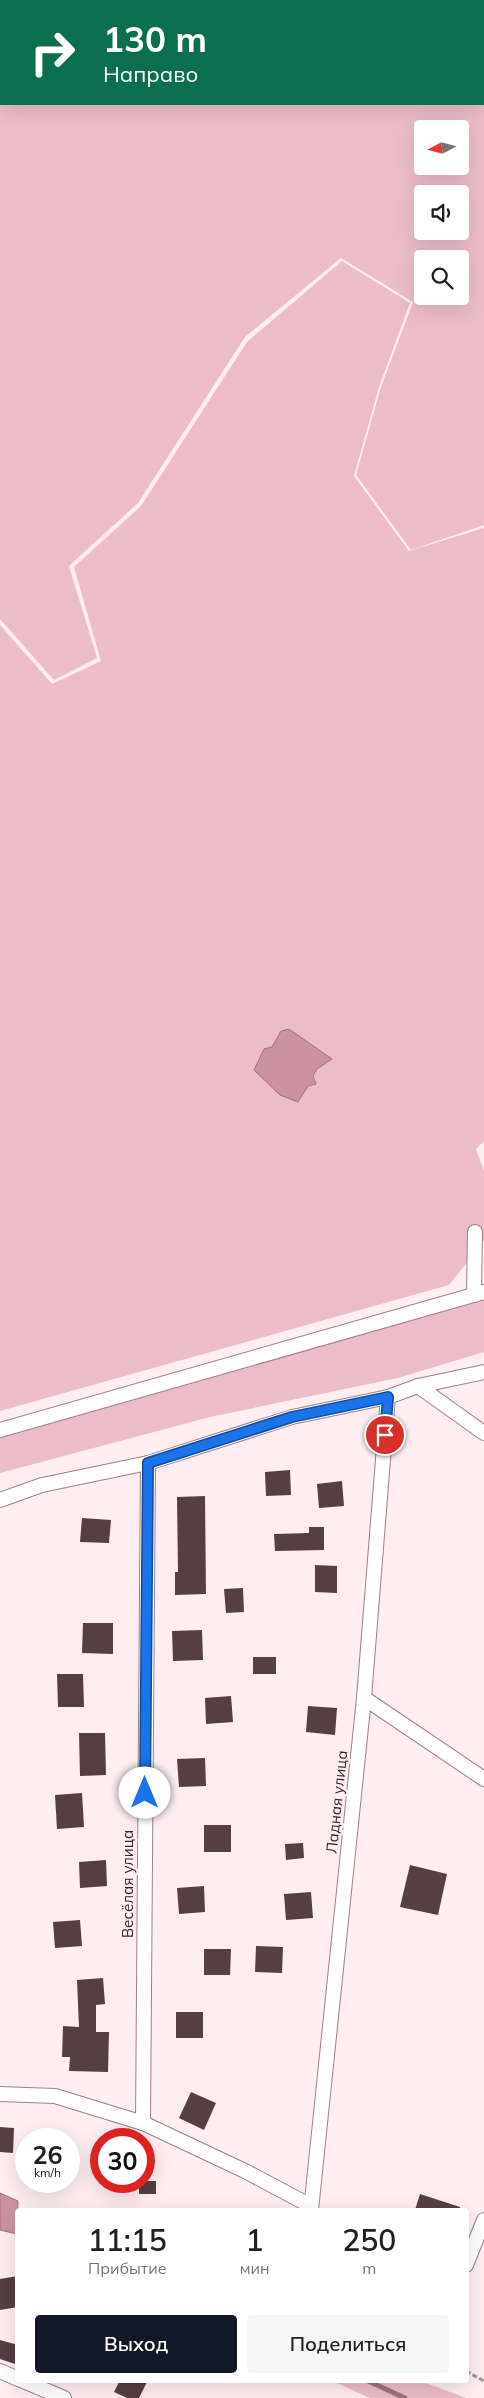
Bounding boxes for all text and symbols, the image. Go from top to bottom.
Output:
text: 130 m [103,17,207,61]
icon: right [20,20,85,85]
text: Направо [103,60,198,88]
north arrow [414,120,469,175]
map controls [414,120,469,305]
button: sound [414,185,469,240]
button: search [414,250,469,305]
pin [364,1414,406,1456]
icon: arrive [371,1421,399,1449]
street label: Ладная улица [322,1749,351,1855]
position arrow [118,1766,170,1818]
street label: Весёлая улица [118,1830,137,1938]
speed limit sign: 30 [90,2128,155,2193]
text: 26 [32,2139,63,2170]
text: km/h [34,2165,61,2180]
text: 11:15 [88,2221,167,2259]
text: 1 [246,2221,264,2259]
text: 250 [342,2221,396,2259]
text: Прибытие [88,2258,167,2278]
text: мин [240,2258,269,2278]
text: m [362,2258,376,2278]
button: Выход [35,2315,237,2373]
button: Поделиться [247,2315,449,2373]

